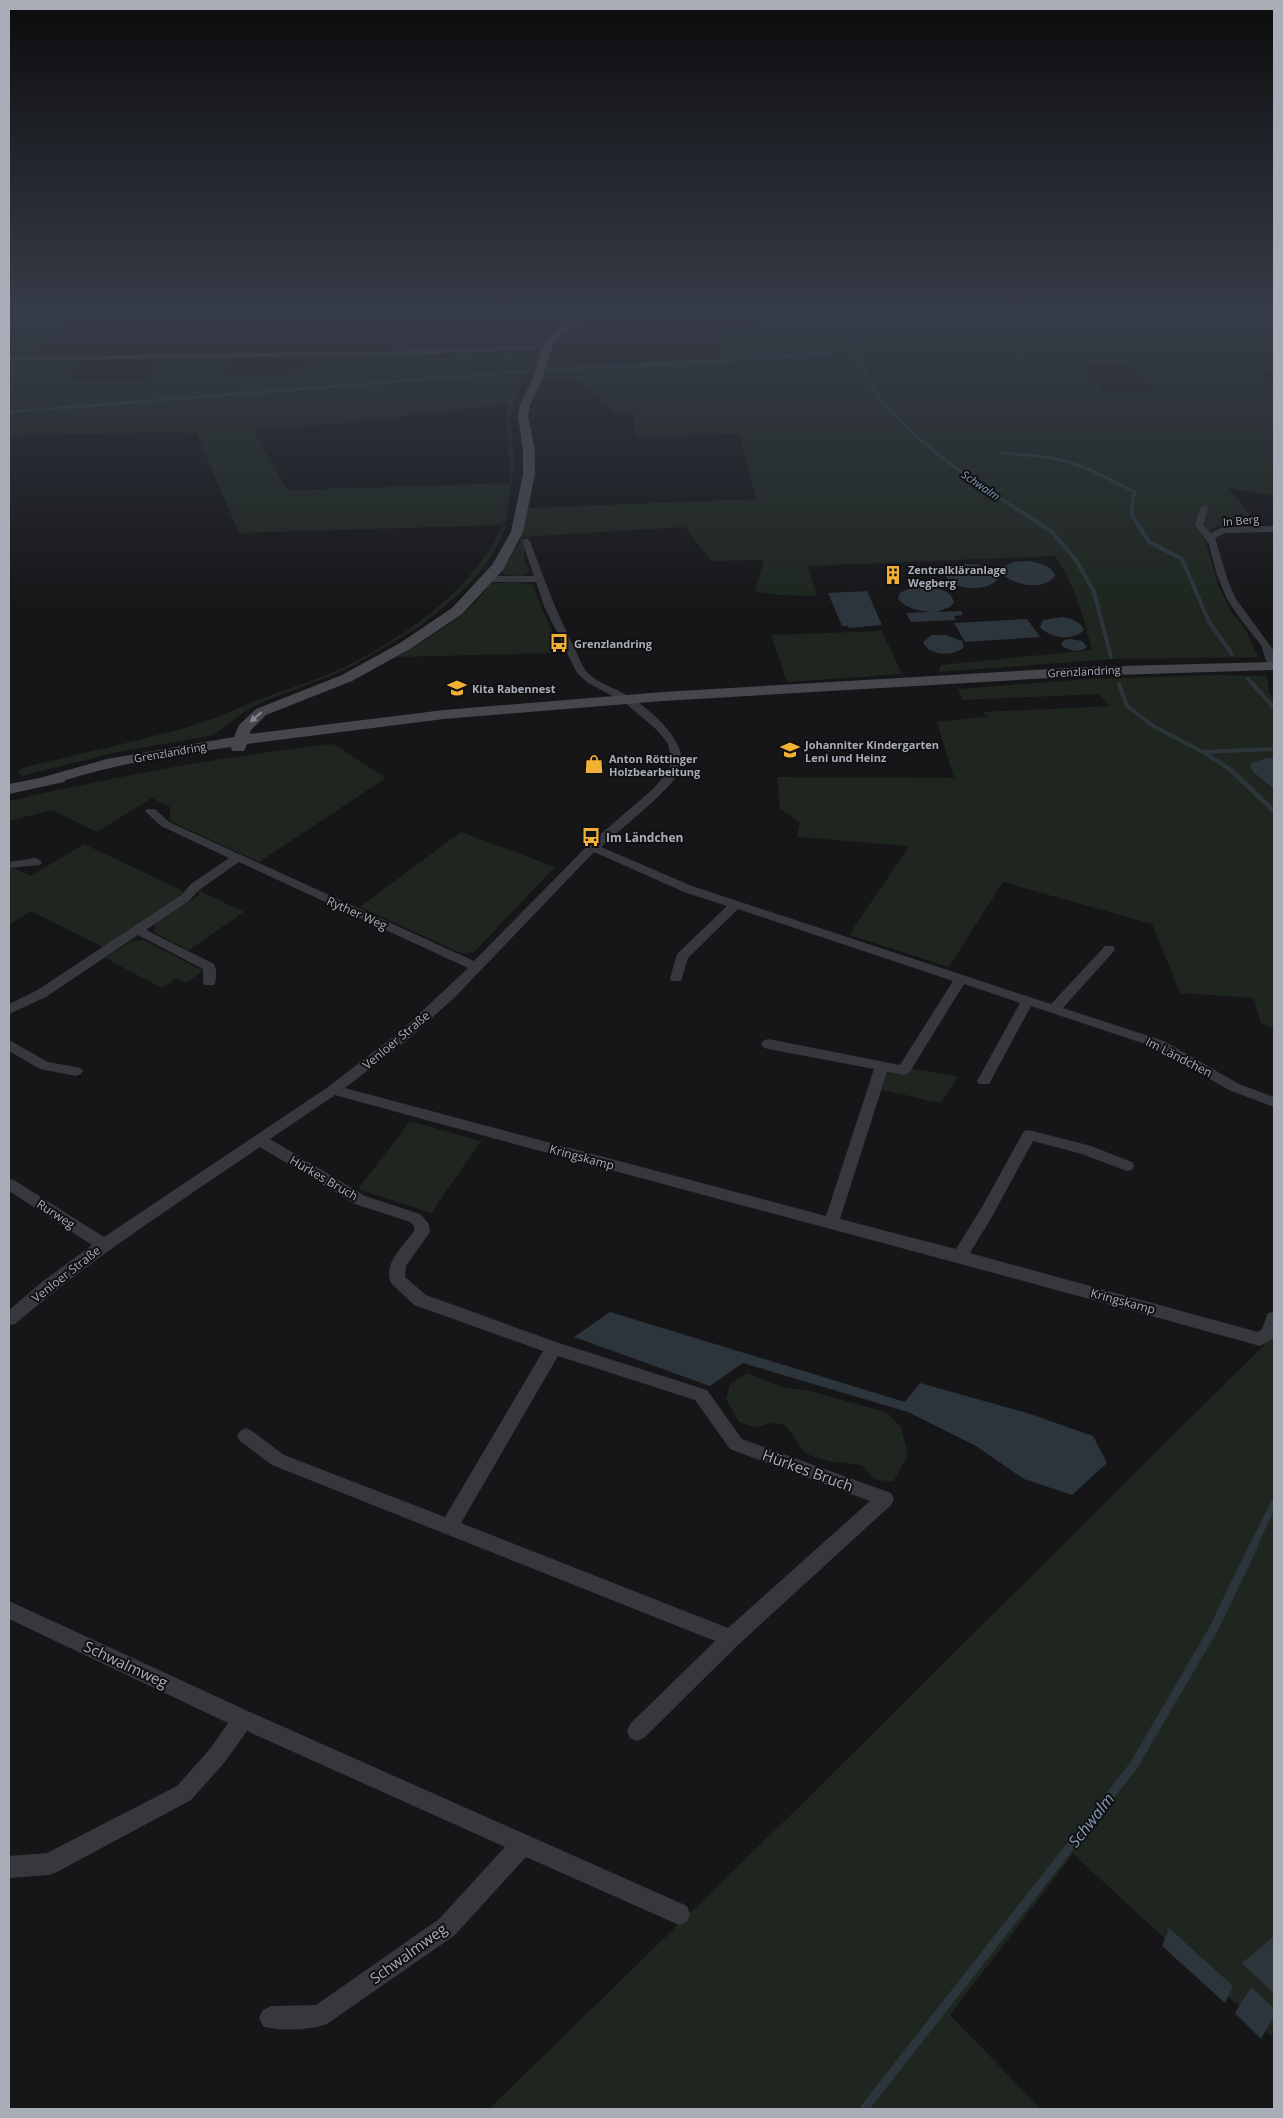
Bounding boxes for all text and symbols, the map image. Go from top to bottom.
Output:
water label: Schwalm [959,467,1003,503]
street label: In Berg [1222,511,1260,529]
place label: Zentralkläranlage Wegberg [908,562,1007,590]
building icon: Zentralkläranlage Wegberg [882,564,904,586]
bus stop icon: Grenzlandring [548,632,570,654]
place label: Grenzlandring [574,636,653,651]
street label: Grenzlandring [1047,662,1121,680]
school or university icon: Kita Rabennest [446,677,468,699]
place label: Kita Rabennest [472,681,556,696]
one-way arrow [250,711,262,723]
place label: Johanniter Kindergarten Leni und Heinz [804,737,939,765]
street label: Grenzlandring [133,738,207,766]
school or university icon: Johanniter Kindergarten Leni und Heinz [779,739,801,761]
place label: Anton Röttinger Holzbearbeitung [609,751,701,779]
shop icon: Anton Röttinger Holzbearbeitung [583,753,605,775]
bus stop icon: Im Ländchen [580,826,602,848]
place label: Im Ländchen [606,829,683,846]
street label: Ryther Weg [324,892,390,934]
street label: Venloer Straße [359,1007,433,1073]
street label: Im Ländchen [1143,1033,1215,1081]
street label: Kringskamp [548,1140,616,1174]
street label: Hürkes Bruch [287,1152,361,1204]
street label: Rurweg [34,1195,79,1233]
street label: Venloer Straße [28,1242,104,1306]
street label: Kringskamp [1089,1284,1157,1318]
street label: Hürkes Bruch [760,1444,856,1496]
street label: Schwalmweg [81,1636,171,1692]
water label: Schwalm [1063,1788,1119,1852]
street label: Schwalmweg [366,1918,450,1988]

